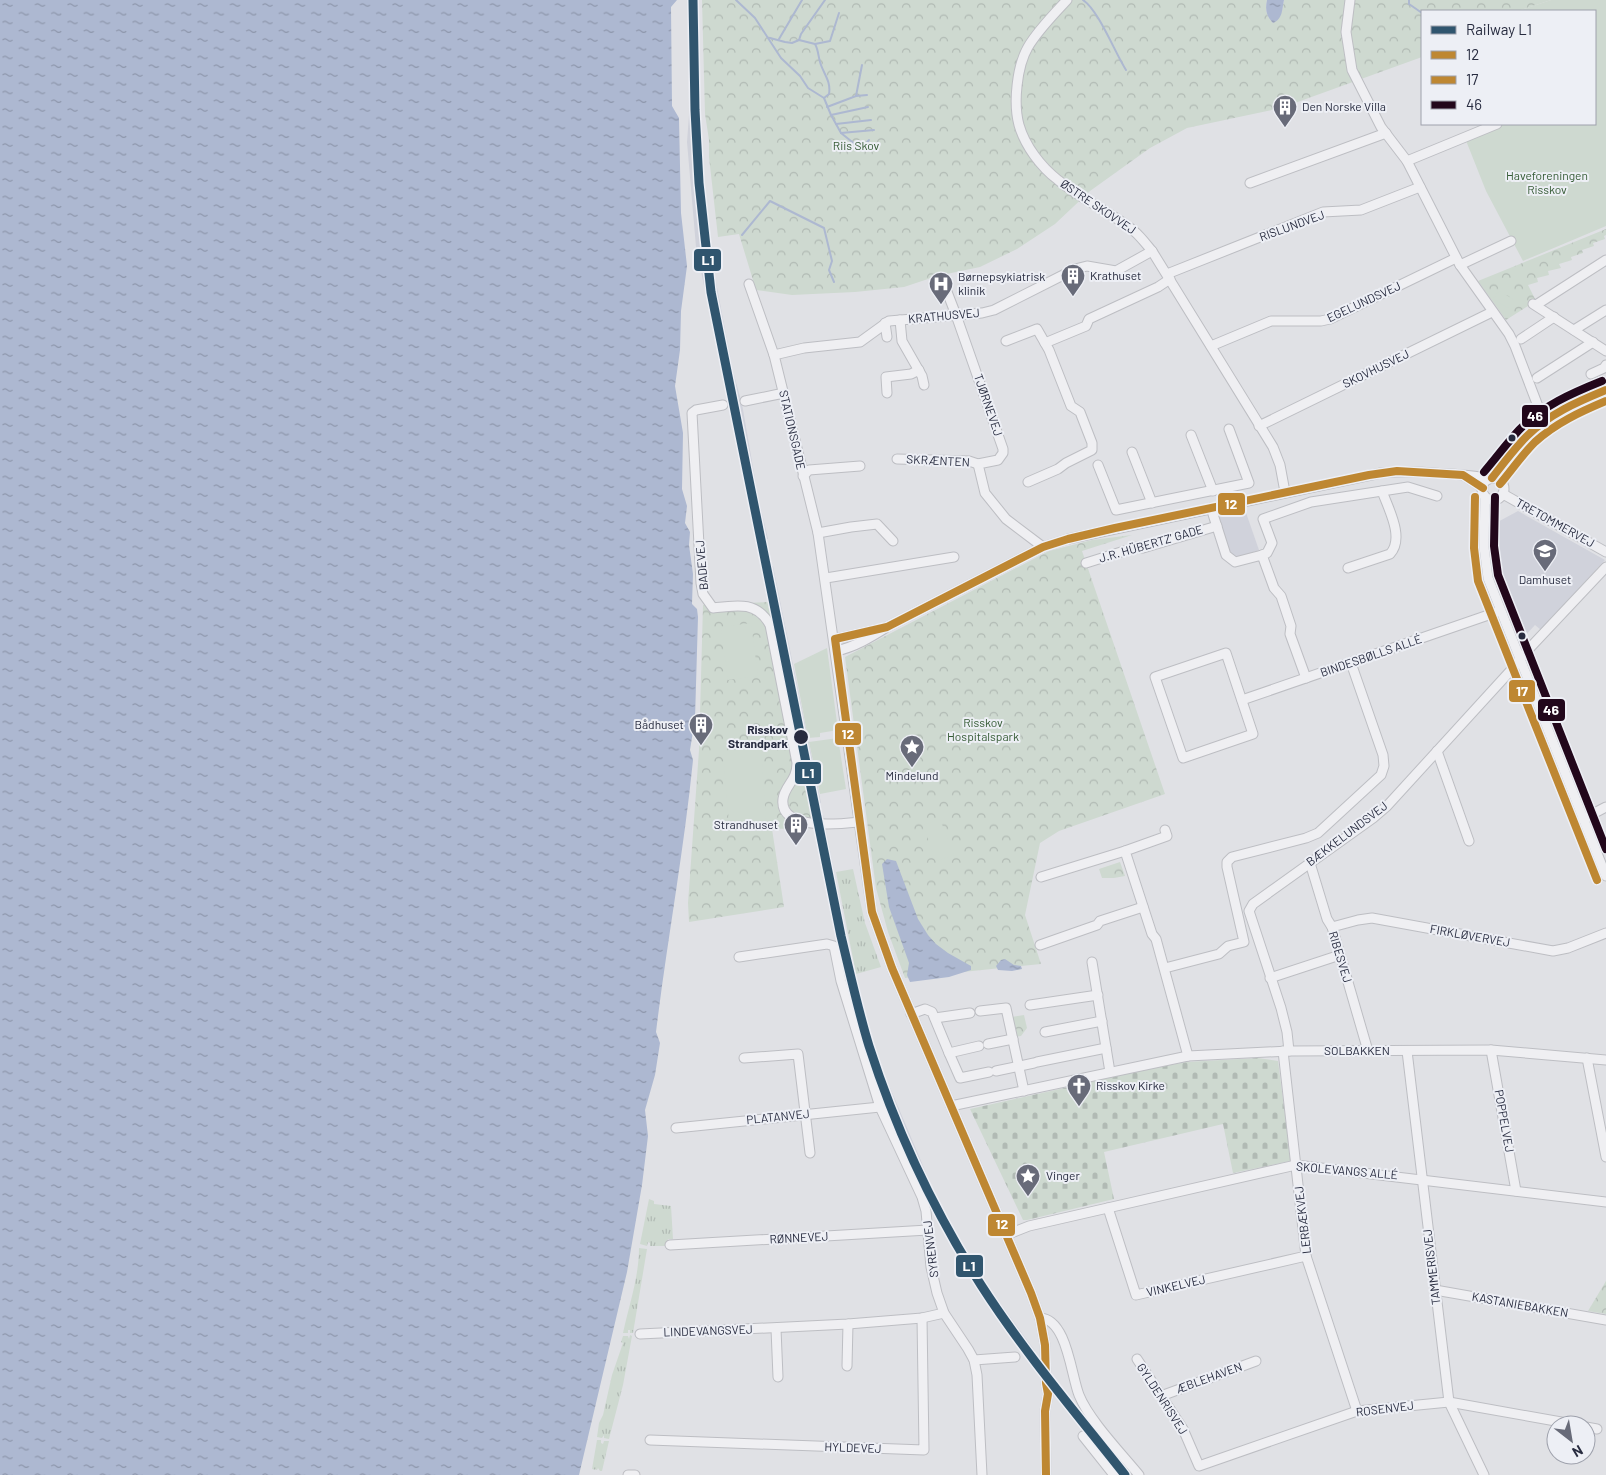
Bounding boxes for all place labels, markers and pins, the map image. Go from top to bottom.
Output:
building icon: Den Norske Villa [1272,94,1298,128]
place label: Den Norske Villa [1302,99,1386,113]
building icon: Krathuset [1060,263,1086,297]
place label: Krathuset [1090,268,1141,282]
place label: Børnepsykiatrisk klinik [958,269,1045,297]
hospital icon: Børnepsykiatrisk klinik [928,271,954,305]
unlabelled marker [1507,433,1517,443]
school or university icon: Damhuset [1532,538,1558,572]
place label: Damhuset [1519,572,1571,586]
unlabelled marker [1517,631,1527,641]
building icon: Bådhuset [688,712,714,746]
place label: Bådhuset [635,717,684,731]
place label: Risskov Strandpark [728,722,789,750]
marker: Risskov Strandpark [792,728,810,746]
place icon: Mindelund [899,734,925,768]
place label: Mindelund [885,768,939,782]
building icon: Strandhuset [783,812,809,846]
place label: Strandhuset [714,817,778,831]
church icon: Risskov Kirke [1066,1073,1092,1107]
place label: Risskov Kirke [1096,1078,1165,1092]
place icon: Vinger [1015,1163,1041,1197]
place label: Vinger [1046,1168,1080,1182]

